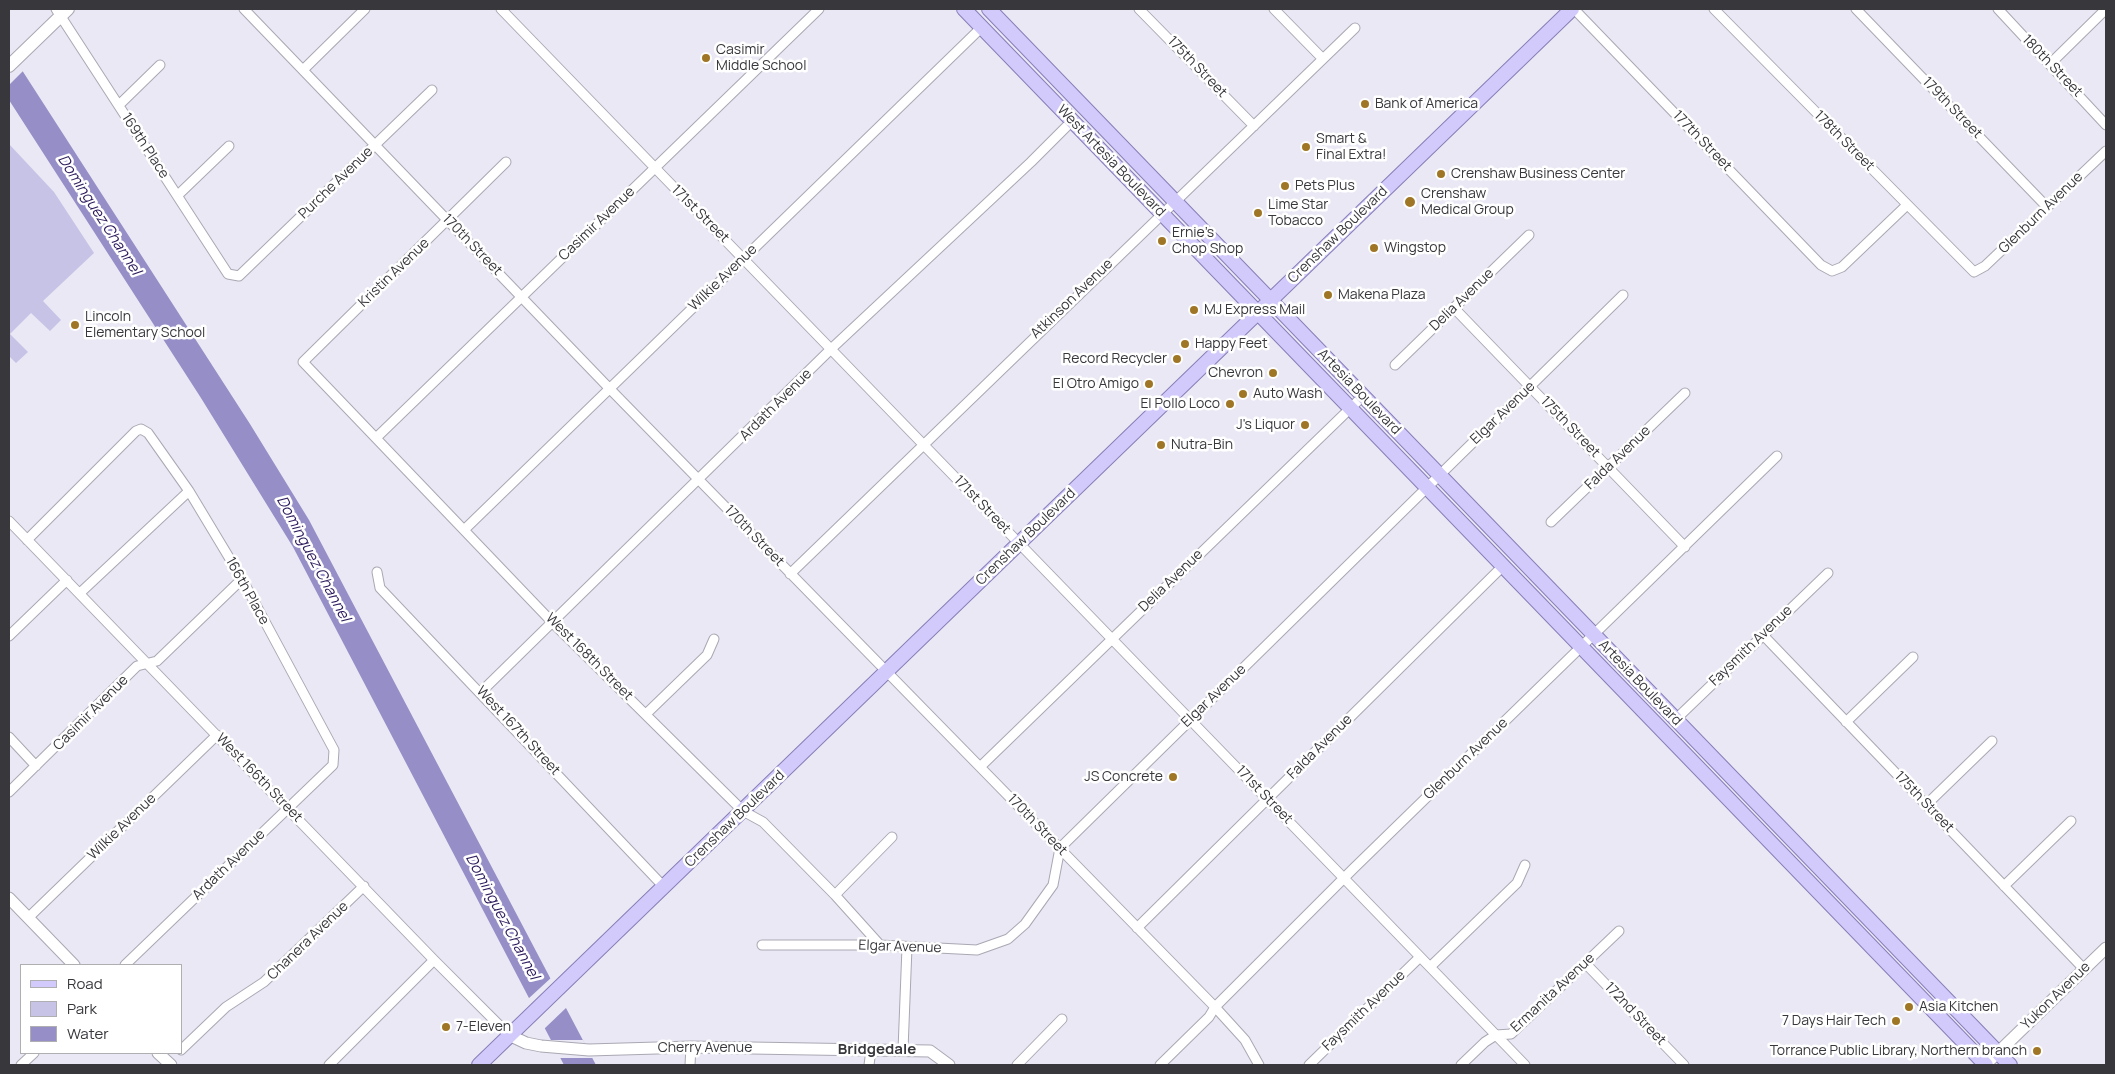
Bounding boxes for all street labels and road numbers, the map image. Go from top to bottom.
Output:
street label: 180th Street [2018,31,2086,101]
street label: 175th Street [1164,33,1230,101]
street label: 179th Street [1919,74,1985,142]
street label: West Artesia Boulevard [1053,102,1169,220]
street label: 177th Street [1669,107,1735,175]
street label: 178th Street [1810,107,1878,175]
street label: 169th Place [118,110,172,182]
street label: Purche Avenue [295,143,377,223]
street label: Glenburn Avenue [1996,169,2086,257]
street label: 171st Street [668,182,732,246]
street label: Casimir Avenue [555,183,639,265]
street label: Crenshaw Boulevard [1285,183,1391,287]
street label: 170th Street [439,211,505,279]
street label: Kristin Avenue [355,235,433,311]
street label: Wilkie Avenue [685,241,761,315]
street label: Atkinson Avenue [1028,256,1116,342]
street label: Delia Avenue [1426,265,1498,335]
street label: Artesia Boulevard [1314,346,1404,438]
street label: Ardath Avenue [737,366,815,444]
street label: Elgar Avenue [1467,378,1539,448]
street label: 175th Street [1537,393,1603,461]
street label: Falda Avenue [1582,423,1654,493]
street label: 171st Street [950,472,1014,538]
street label: Crenshaw Boulevard [973,485,1079,589]
street label: 170th Street [721,502,787,570]
street label: Delia Avenue [1135,546,1207,616]
street label: 166th Place [222,554,272,628]
street label: Faysmith Avenue [1706,602,1796,690]
street label: West 168th Street [542,610,636,704]
street label: Artesia Boulevard [1595,637,1685,729]
street label: Elgar Avenue [1178,661,1250,731]
street label: Casimir Avenue [50,672,132,754]
street label: West 167th Street [473,683,563,779]
street label: Falda Avenue [1284,711,1356,783]
street label: Glenburn Avenue [1421,715,1511,803]
street label: West 166th Street [212,730,306,826]
street label: 171st Street [1232,762,1296,828]
street label: Crenshaw Boulevard [682,767,788,871]
street label: 175th Street [1891,768,1957,836]
street label: Wilkie Avenue [84,790,160,864]
street label: 170th Street [1004,791,1070,859]
street label: Ardath Avenue [189,826,269,904]
street label: Chanera Avenue [264,898,352,984]
street label: Elgar Avenue [858,937,942,957]
street label: Ermanita Avenue [1508,950,1598,1036]
street label: Yukon Avenue [2018,959,2094,1033]
street label: Faysmith Avenue [1319,967,1409,1055]
street label: 172nd Street [1601,979,1669,1049]
street label: Cherry Avenue [658,1040,752,1056]

